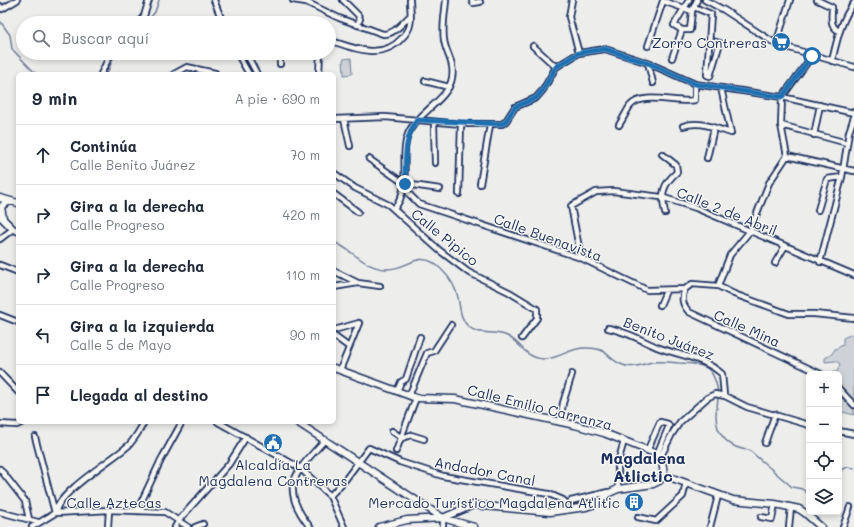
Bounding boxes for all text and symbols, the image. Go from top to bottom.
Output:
search box [16,16,336,60]
icon: search [30,27,52,49]
text: Buscar aquí [62,28,149,48]
supermarket icon: Zorro Contreras [770,31,792,53]
place label: Zorro Contreras [652,33,767,52]
route start [803,47,821,65]
text: 9 min [32,87,77,109]
text: A pie · 690 m [235,90,320,107]
text: Continúa [70,136,137,156]
icon: ahead [32,144,54,166]
text: 70 m [290,146,320,163]
text: Calle Benito Juárez [70,156,195,173]
route end [396,175,414,193]
street label: Calle 2 de Abril [674,182,780,240]
text: Gira a la derecha [70,196,204,216]
icon: right [32,204,54,226]
street label: Calle Pipico [407,204,483,270]
text: 420 m [283,206,320,223]
street label: Calle Buenavista [491,209,605,265]
text: Calle Progreso [70,216,164,233]
text: Gira a la derecha [70,256,204,276]
icon: right [32,264,54,286]
text: 110 m [286,266,320,283]
text: Calle Progreso [70,276,164,293]
street label: Calle Mina [711,305,783,351]
street label: Benito Juárez [621,312,717,364]
text: Gira a la izquierda [70,316,215,336]
icon: left [32,324,54,346]
text: 90 m [290,326,320,343]
text: Calle 5 de Mayo [70,336,171,353]
map controls [806,371,842,515]
button: + [806,371,842,407]
street label: Calle Emilio Carranza [466,380,614,434]
icon: arrive [32,384,54,406]
text: Llegada al destino [70,385,208,405]
button: − [806,407,842,443]
public building icon: Alcaldía La Magdalena Contreras [262,432,284,454]
button: locate [806,443,842,479]
district label: Magdalena Atlictic [600,447,686,486]
street label: Andador Canal [433,452,537,490]
place label: Alcaldía La Magdalena Contreras [198,455,348,490]
button: layers [806,479,842,515]
building icon: Mercado Turístico Magdalena Atlitic [623,491,645,513]
street label: Calle Aztecas [67,493,161,512]
place label: Mercado Turístico Magdalena Atlitic [368,493,620,512]

